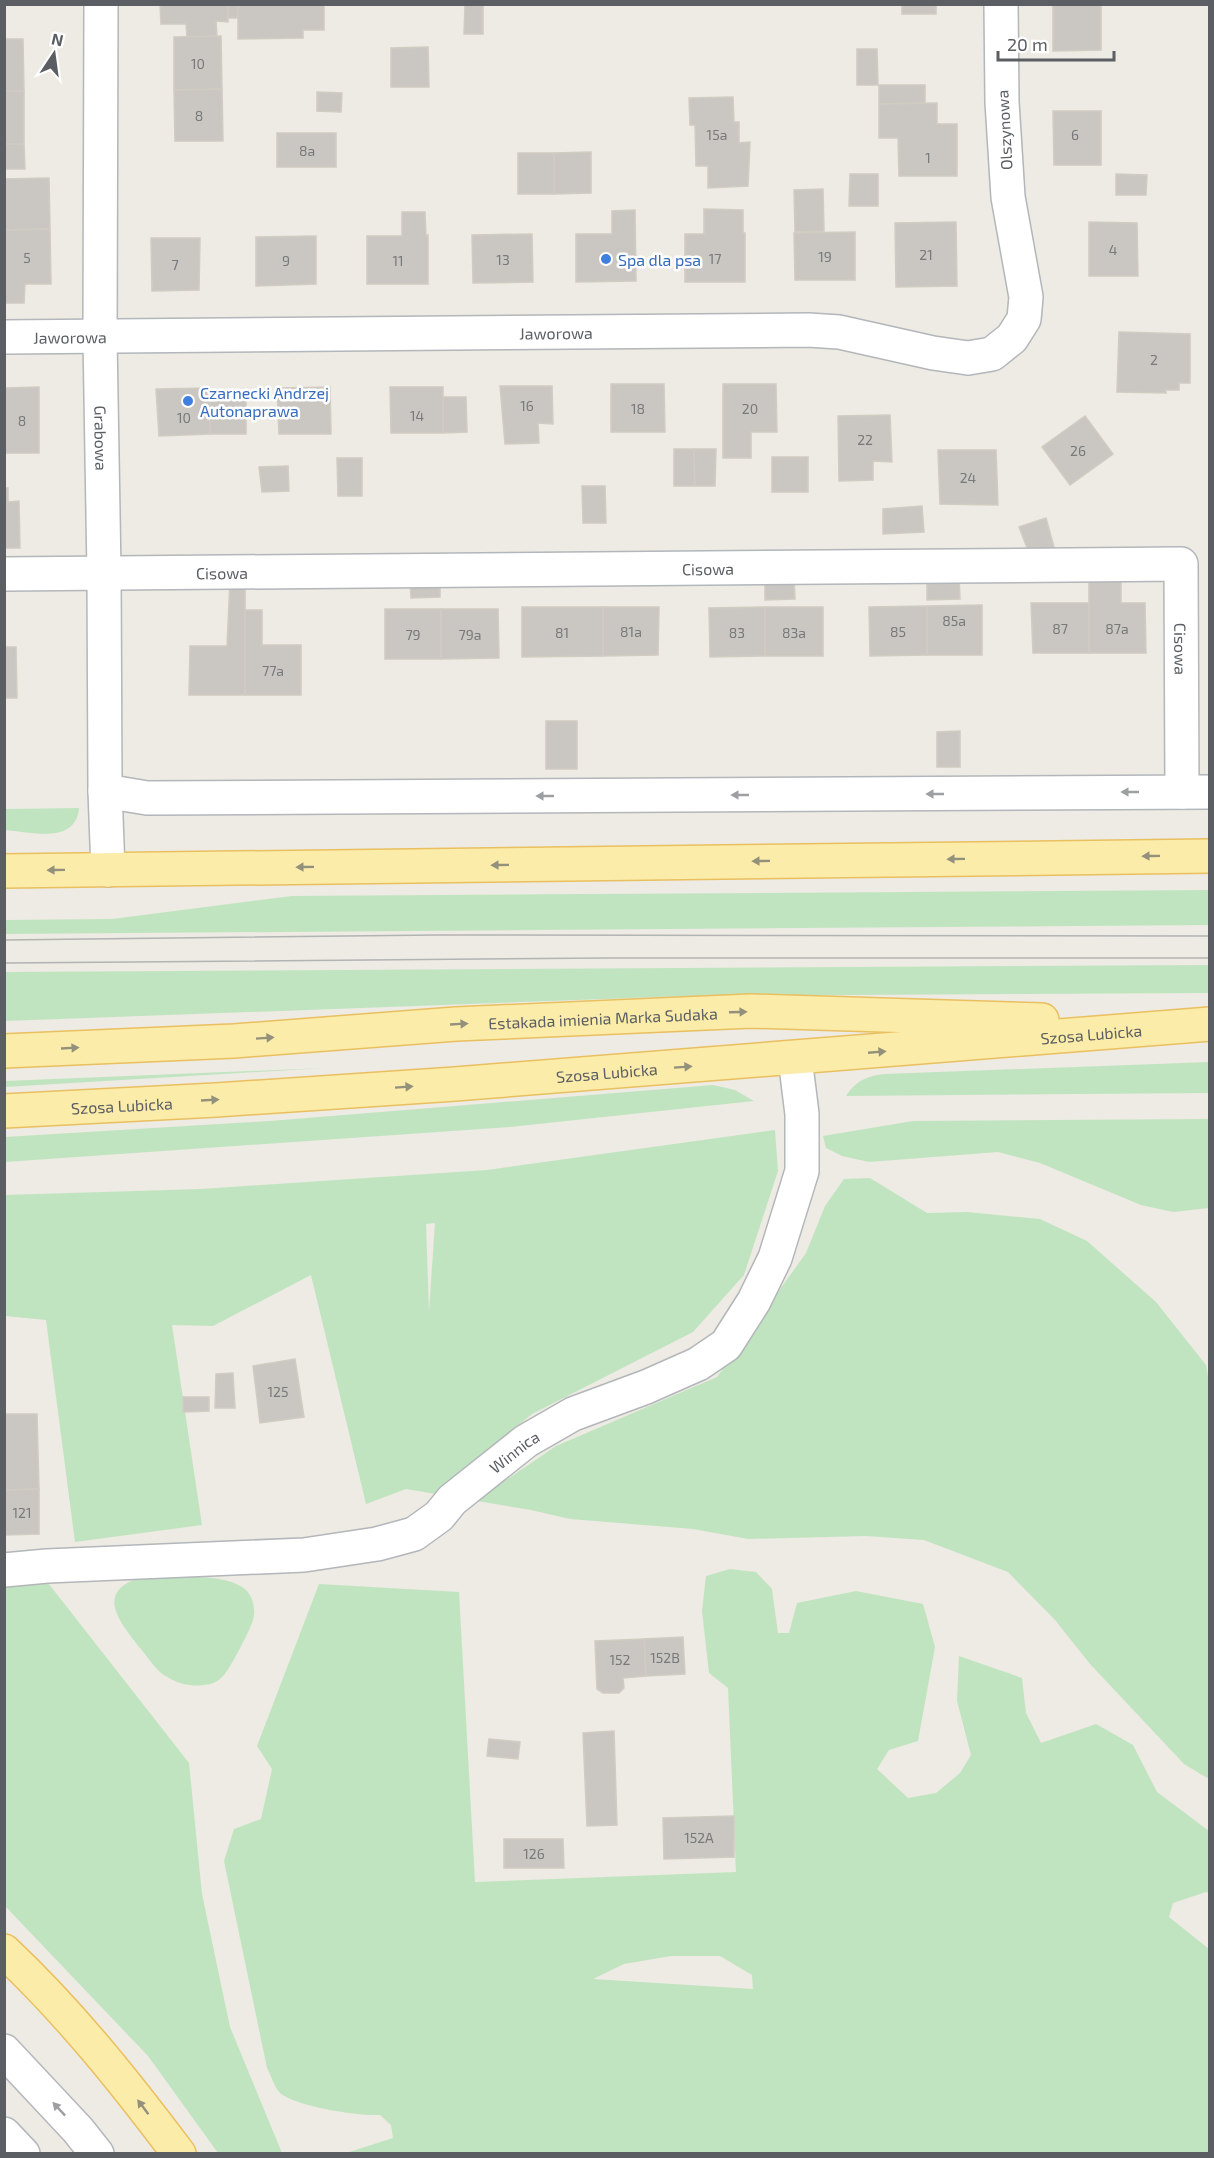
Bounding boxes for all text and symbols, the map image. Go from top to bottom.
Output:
north arrow [24,24,84,84]
scale bar [998,24,1114,62]
text: N [50,28,65,49]
text: 20 m [1007,33,1048,55]
house number: 10 [191,55,205,72]
street label: Olszynowa [992,89,1016,171]
house number: 8 [195,107,203,124]
house number: 15a [707,126,727,143]
house number: 6 [1071,126,1079,143]
house number: 8a [299,142,315,159]
house number: 1 [925,149,931,166]
house number: 4 [1109,241,1117,258]
house number: 21 [919,246,933,263]
house number: 19 [818,248,832,265]
house number: 5 [23,249,31,266]
place label: Spa dla psa [618,250,701,269]
house number: 17 [709,250,721,267]
house number: 13 [496,251,510,268]
house number: 9 [282,252,290,269]
house number: 11 [392,252,404,269]
marker: Spa dla psa [599,252,613,266]
house number: 7 [171,256,179,273]
street label: Jaworowa [519,322,593,342]
street label: Jaworowa [33,327,107,346]
house number: 2 [1150,351,1158,368]
place label: Czarnecki Andrzej Autonaprawa [200,383,329,420]
marker: Czarnecki Andrzej Autonaprawa [181,394,195,408]
house number: 16 [520,397,534,414]
house number: 18 [631,400,645,417]
house number: 20 [742,400,758,417]
street label: Grabowa [92,405,112,471]
house number: 14 [410,407,424,424]
house number: 10 [177,409,191,426]
house number: 8 [18,412,26,429]
house number: 22 [857,431,873,448]
house number: 26 [1070,442,1086,459]
house number: 24 [960,469,976,486]
street label: Cisowa [682,558,734,578]
street label: Cisowa [196,562,248,582]
house number: 85a [942,612,966,629]
house number: 87 [1052,620,1068,637]
house number: 87a [1105,620,1129,637]
house number: 81a [620,623,642,640]
house number: 85 [890,623,906,640]
street label: Cisowa [1172,623,1191,675]
house number: 81 [555,624,569,641]
house number: 83 [729,624,745,641]
house number: 83a [782,624,806,641]
house number: 79 [405,626,421,643]
house number: 79a [459,626,481,643]
house number: 77a [262,662,284,679]
one-way arrow [1121,788,1140,797]
one-way arrow [926,789,945,798]
one-way arrow [731,790,750,800]
one-way arrow [536,791,555,801]
one-way arrow [1142,852,1161,861]
one-way arrow [947,854,966,864]
one-way arrow [752,856,771,866]
one-way arrow [491,860,510,869]
one-way arrow [296,862,315,872]
one-way arrow [47,865,66,875]
street label: Estakada imienia Marka Sudaka [488,1003,718,1032]
one-way arrow [728,1007,747,1016]
one-way arrow [450,1019,469,1028]
street label: Szosa Lubicka [1040,1020,1143,1047]
one-way arrow [255,1034,274,1043]
one-way arrow [60,1044,79,1053]
one-way arrow [867,1047,886,1056]
street label: Szosa Lubicka [555,1058,658,1085]
one-way arrow [673,1062,692,1072]
one-way arrow [395,1082,414,1092]
street label: Szosa Lubicka [70,1093,173,1117]
one-way arrow [200,1096,219,1105]
house number: 125 [268,1383,288,1400]
street label: Winnica [485,1426,542,1476]
house number: 121 [12,1504,32,1521]
house number: 152B [650,1649,680,1666]
house number: 152 [610,1651,631,1668]
house number: 152A [684,1829,714,1846]
house number: 126 [523,1845,545,1862]
one-way arrow [138,2099,150,2114]
one-way arrow [52,2102,66,2117]

